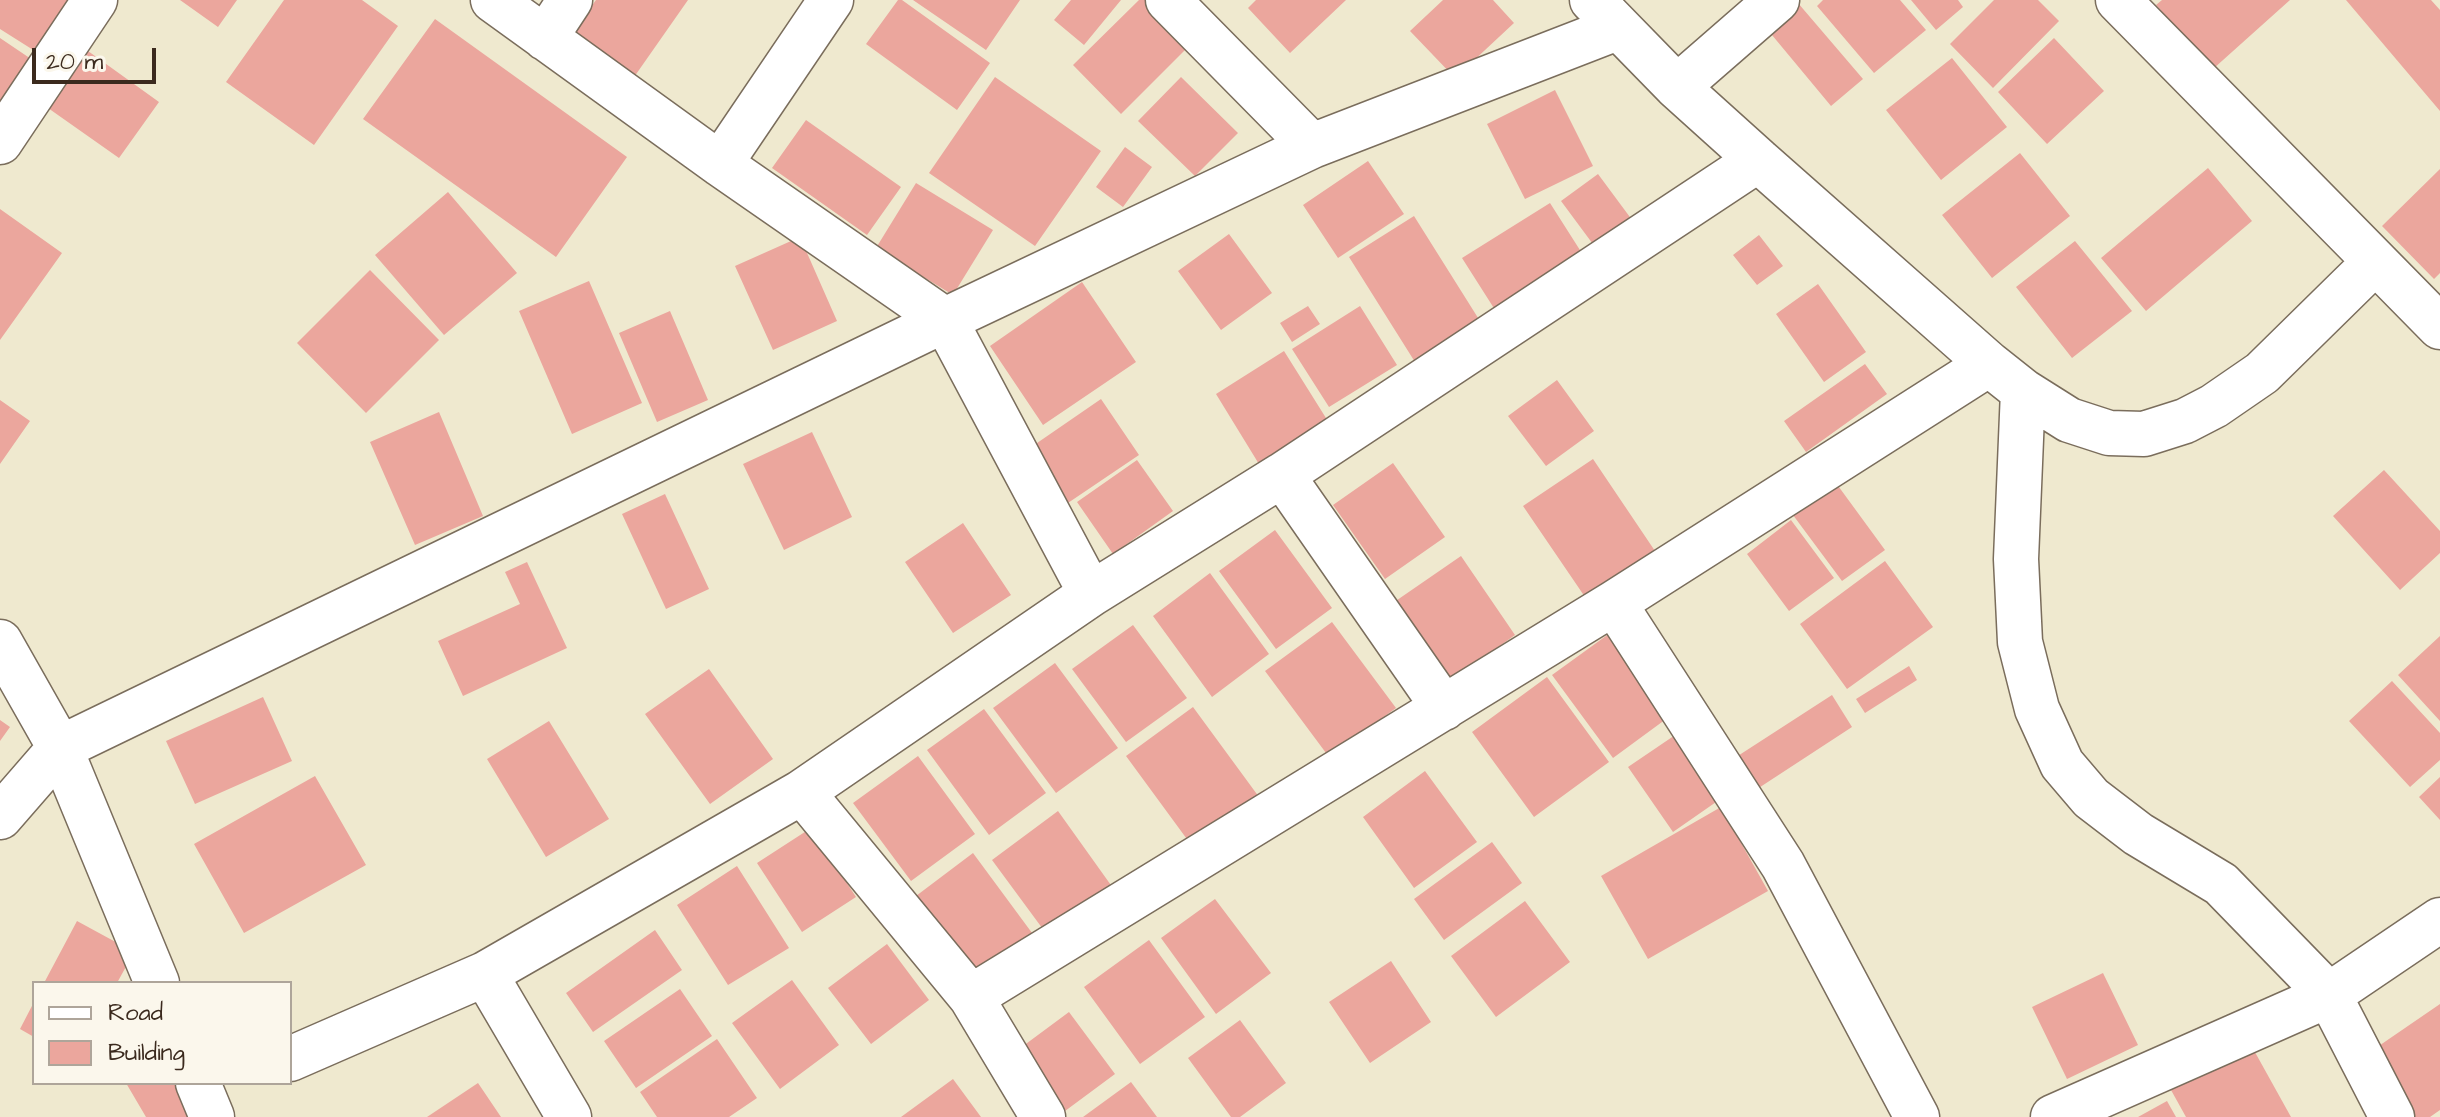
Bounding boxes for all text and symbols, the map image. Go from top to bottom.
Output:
scale bar [36,32,160,82]
text: 20 m [46,45,103,79]
legend [32,981,292,1085]
text: Road [108,996,163,1030]
text: Building [108,1036,185,1070]

